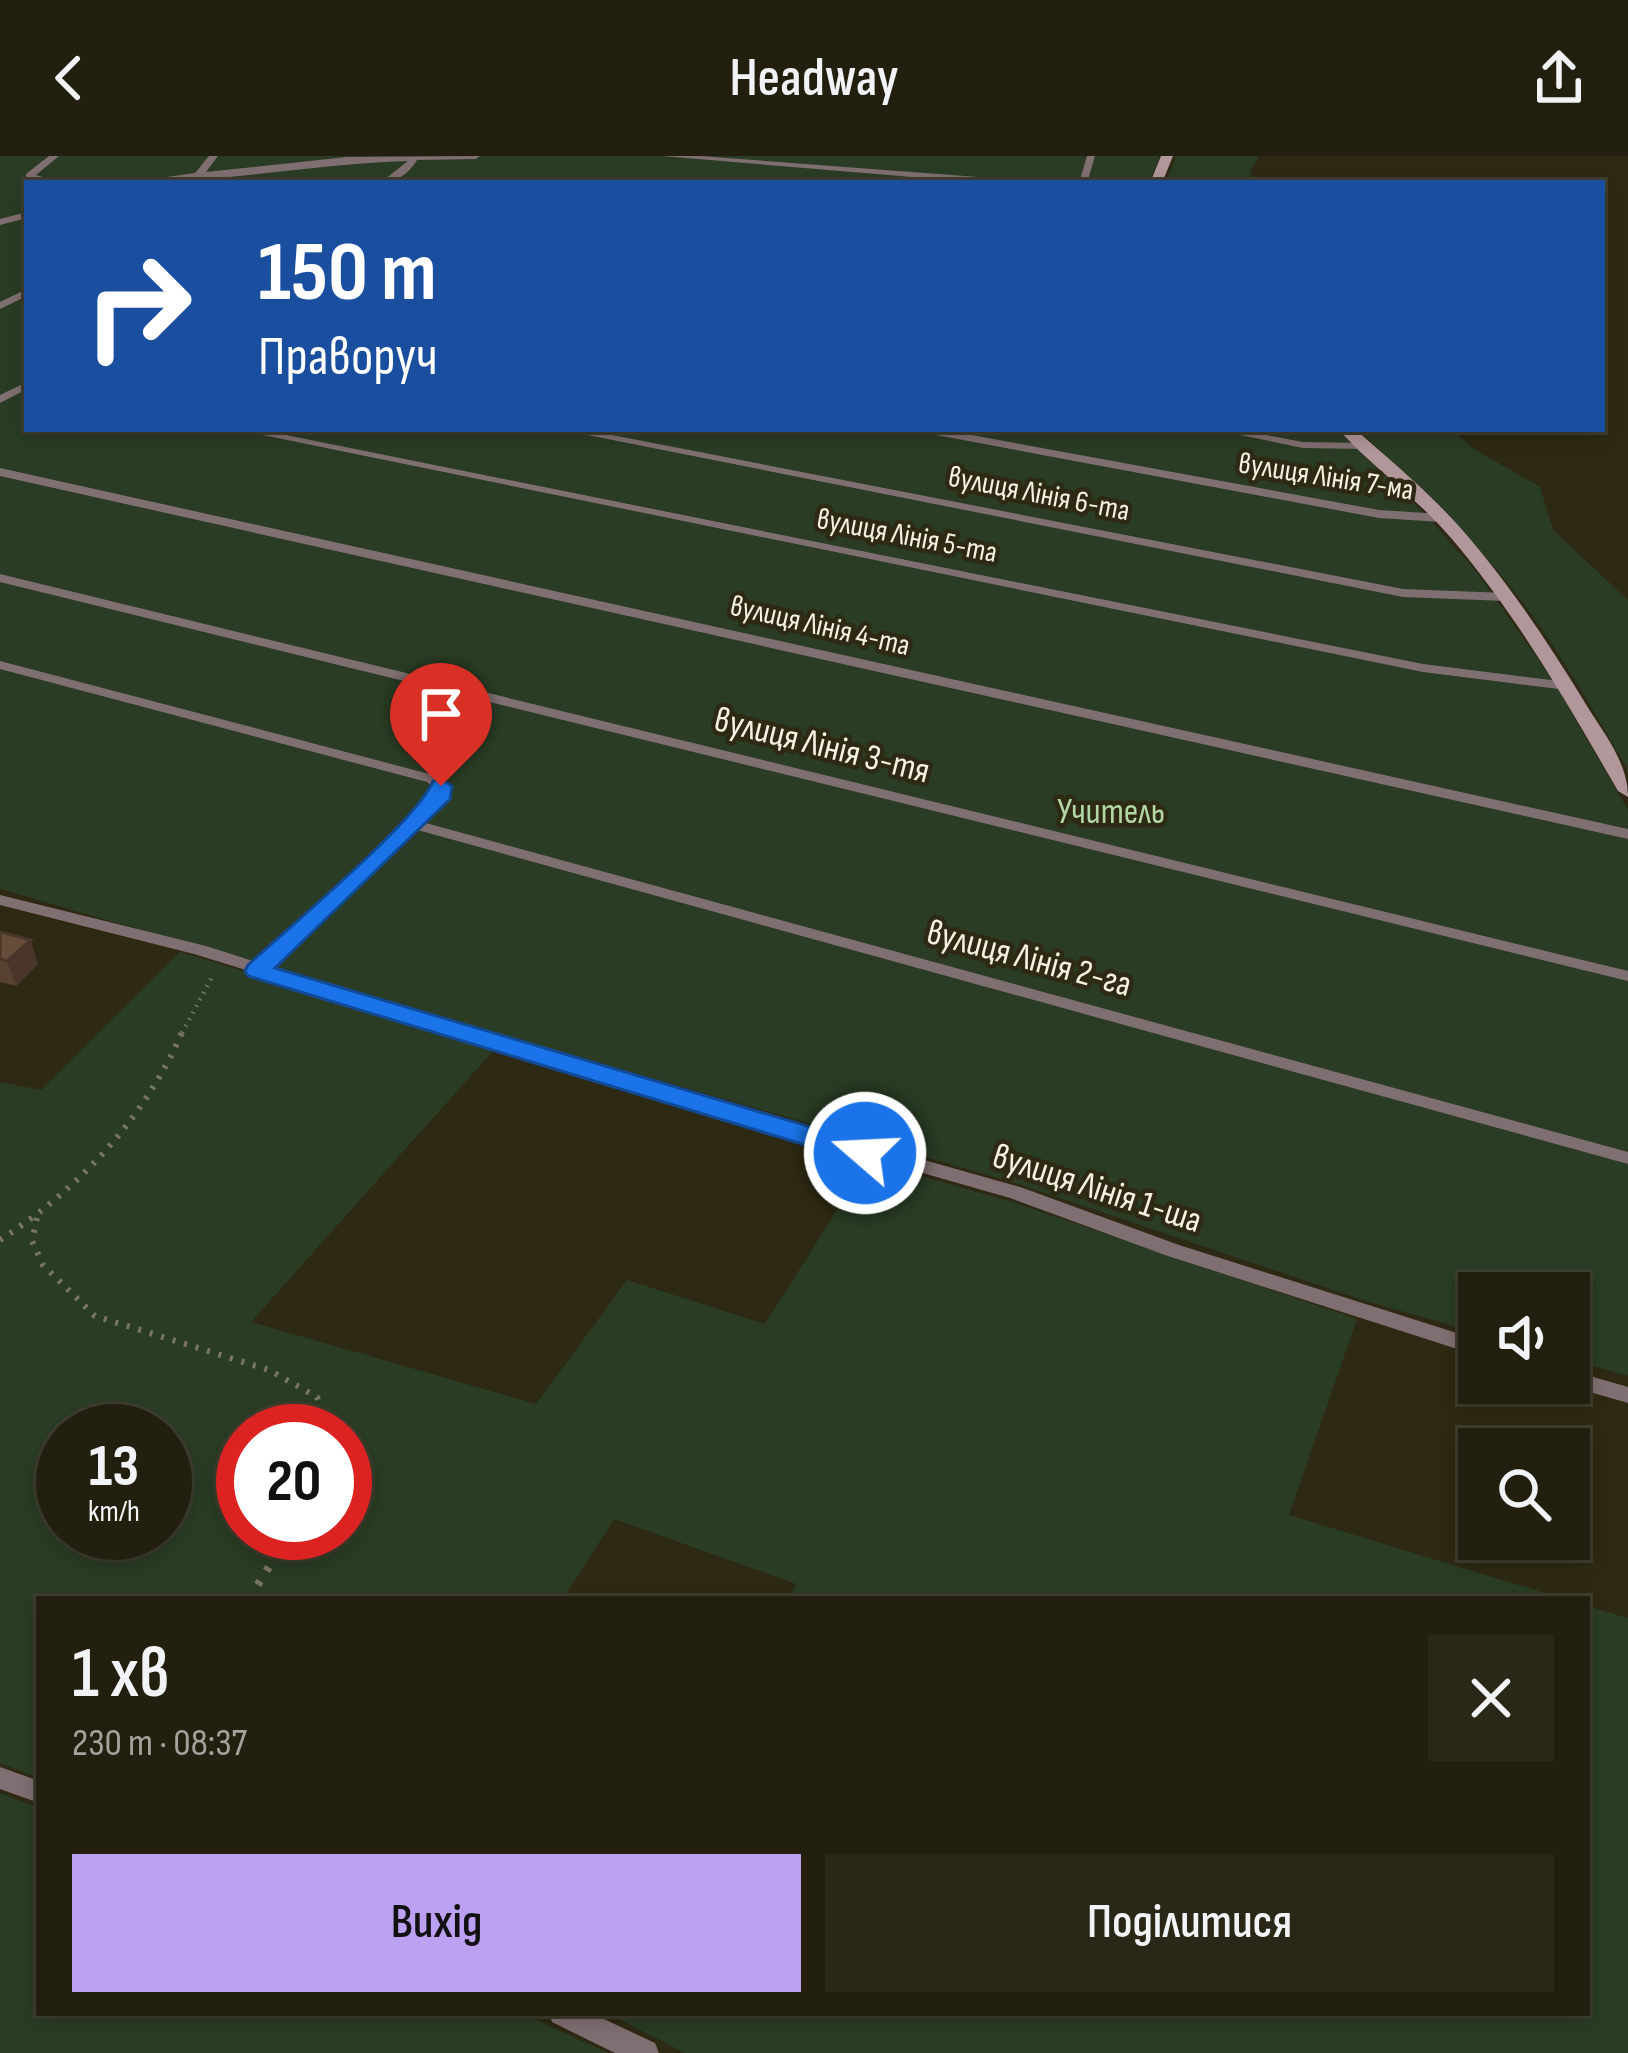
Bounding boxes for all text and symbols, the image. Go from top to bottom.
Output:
icon: back [36,45,102,111]
icon: share [1526,45,1592,111]
text: Headway [729,46,899,111]
text: 150 m [258,223,437,324]
icon: right [60,228,216,384]
text: Праворуч [258,325,438,390]
street label: вулиця Лінія 7-ма [1236,445,1416,509]
street label: вулиця Лінія 6-та [945,459,1133,529]
street label: вулиця Лінія 5-та [814,501,1000,571]
street label: вулиця Лінія 4-та [727,588,913,664]
pin [390,663,492,786]
icon: arrive [408,681,474,747]
street label: вулиця Лінія 3-тя [710,698,934,794]
park label: Учитель [1057,791,1165,834]
street label: вулиця Лінія 2-га [922,911,1136,1007]
position arrow [802,1090,928,1216]
street label: вулиця Лінія 1-ша [987,1135,1207,1243]
map controls [1458,1272,1590,1560]
button: sound [1458,1272,1590,1404]
speed limit sign: 20 [216,1404,372,1560]
button: search [1458,1428,1590,1560]
text: 13 [89,1431,139,1503]
text: km/h [88,1494,140,1530]
text: 1 хв [72,1631,170,1718]
button: close [1428,1635,1554,1761]
text: 230 m · 08:37 [72,1720,247,1767]
button: Вихід [72,1854,801,1992]
button: Поділитися [825,1854,1554,1992]

